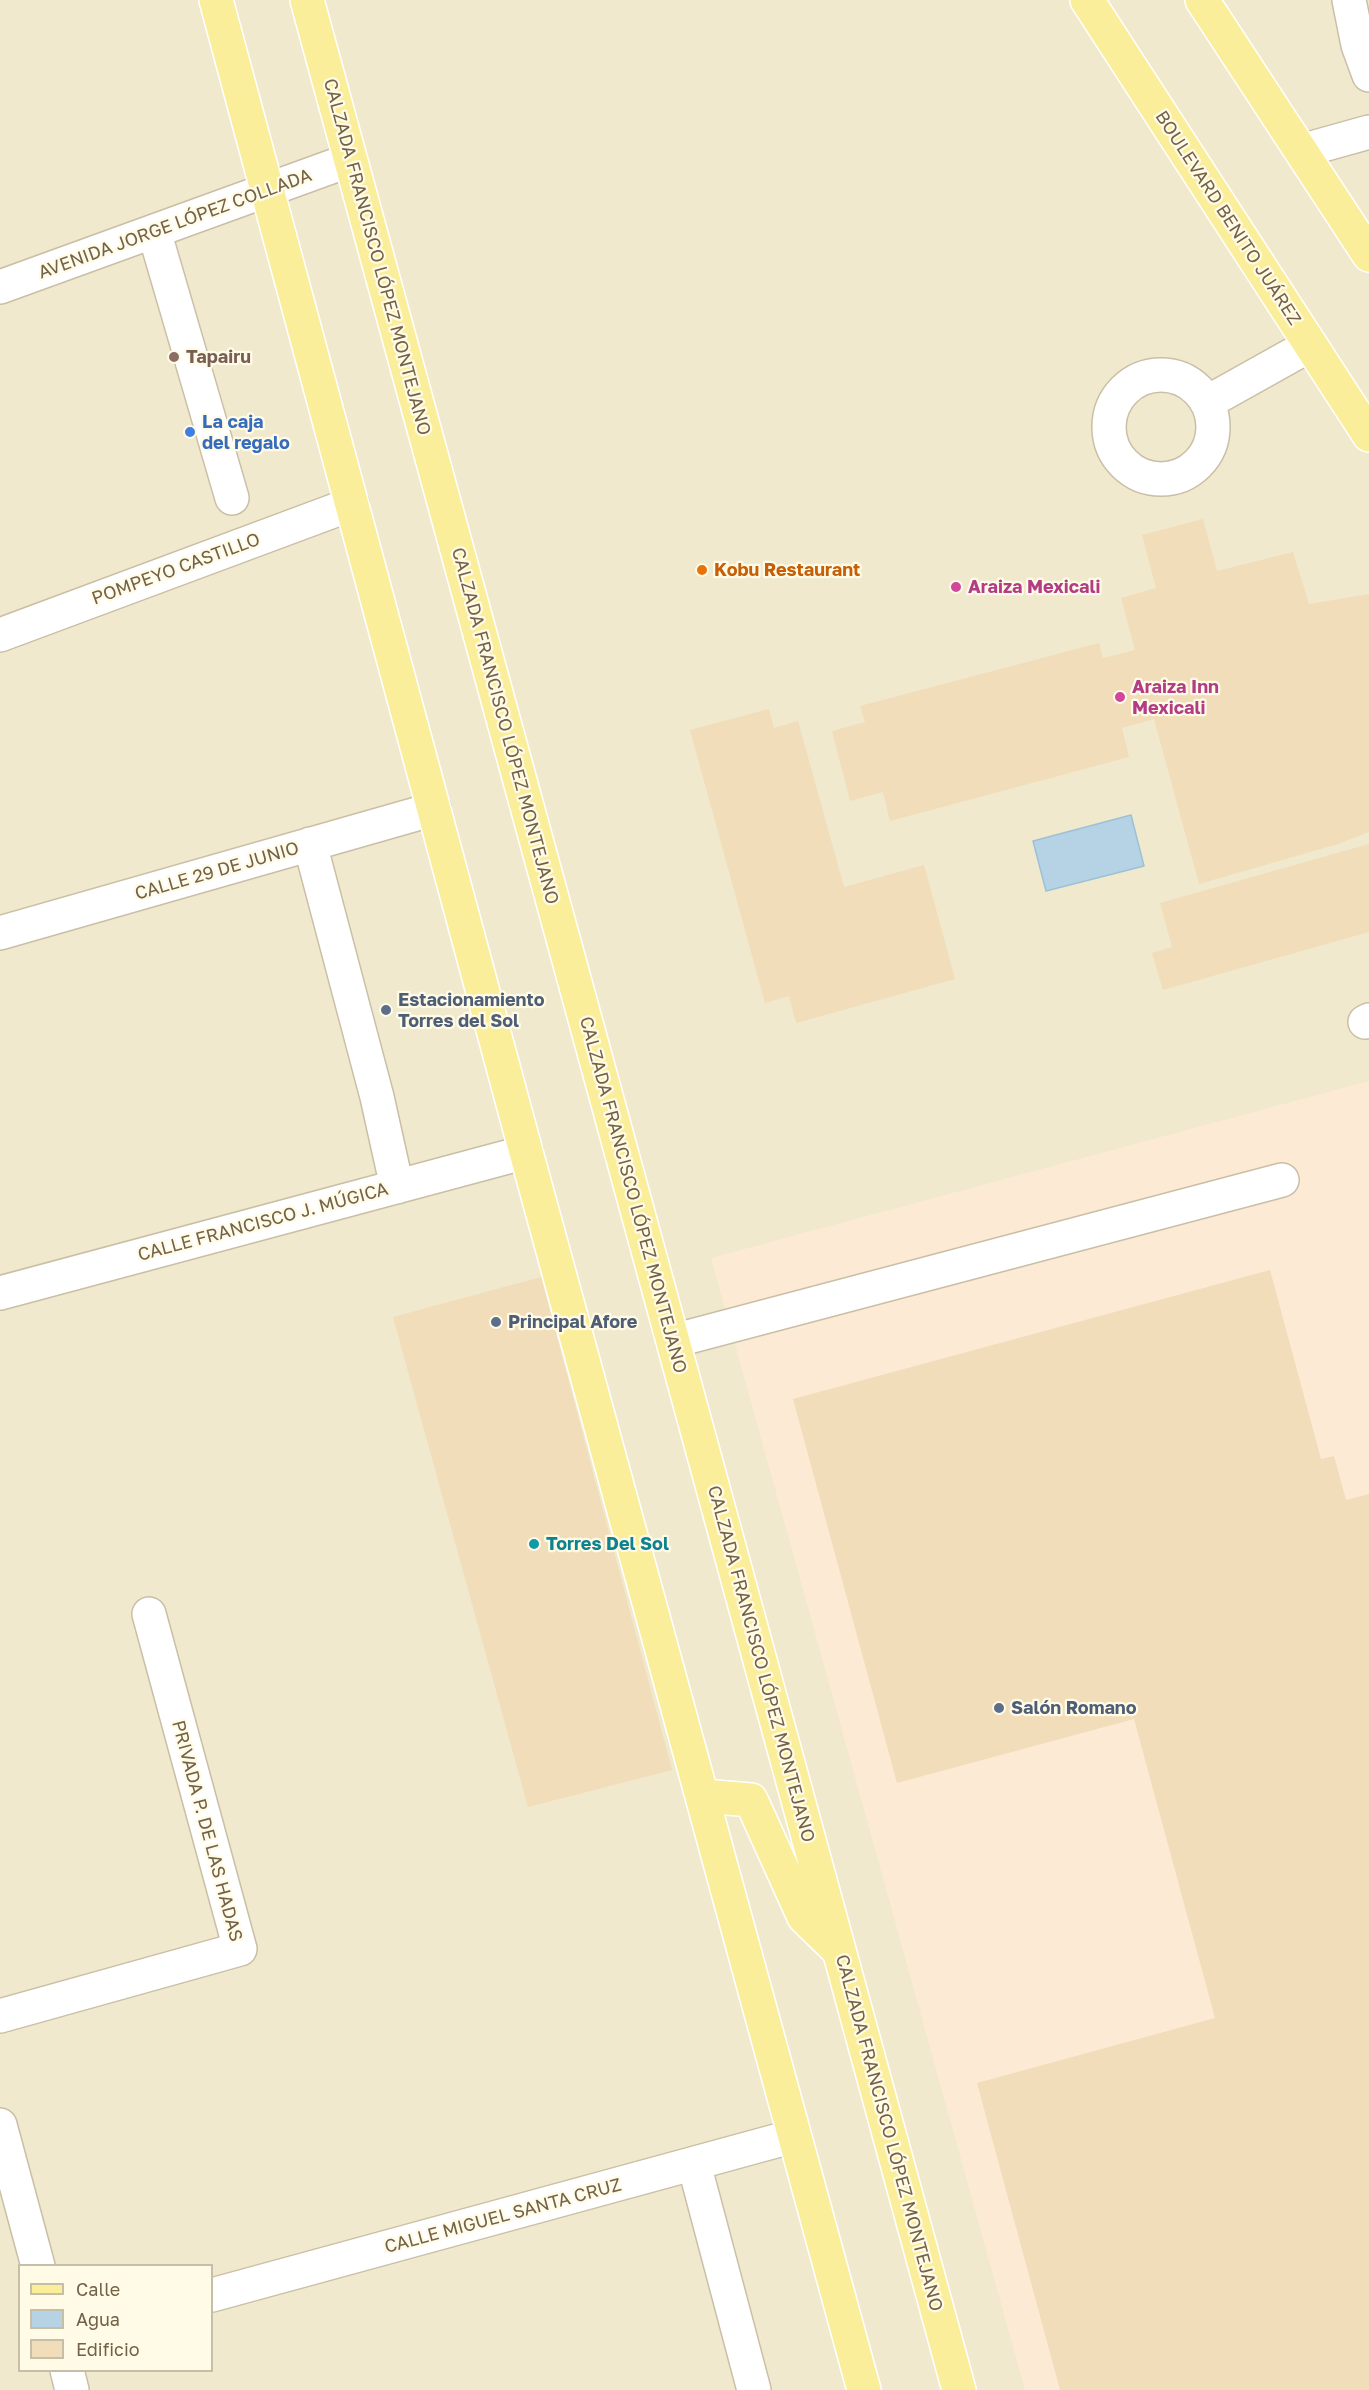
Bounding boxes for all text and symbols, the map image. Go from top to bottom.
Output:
street label: CALZADA FRANCISCO LÓPEZ MONTEJANO [319,76,435,438]
street label: BOULEVARD BENITO JUÁREZ [1150,107,1306,329]
street label: AVENIDA JORGE LÓPEZ COLLADA [35,164,315,284]
place label: Tapairu [186,346,251,368]
marker: Tapairu [167,350,181,364]
place label: La caja del regalo [202,411,290,454]
marker: La caja del regalo [183,425,197,439]
street label: POMPEYO CASTILLO [89,529,263,609]
street label: CALZADA FRANCISCO LÓPEZ MONTEJANO [447,545,563,907]
place label: Kobu Restaurant [714,559,860,581]
marker: Kobu Restaurant [695,563,709,577]
place label: Araiza Mexicali [968,576,1100,598]
marker: Araiza Mexicali [949,580,963,594]
place label: Araiza Inn Mexicali [1132,676,1219,718]
marker: Araiza Inn Mexicali [1113,690,1127,704]
street label: CALLE 29 DE JUNIO [132,837,302,905]
place label: Estacionamiento Torres del Sol [398,989,544,1032]
marker: Estacionamiento Torres del Sol [379,1003,393,1017]
street label: CALZADA FRANCISCO LÓPEZ MONTEJANO [575,1014,691,1376]
street label: CALLE FRANCISCO J. MÚGICA [135,1178,391,1266]
place label: Principal Afore [508,1311,637,1333]
marker: Principal Afore [489,1315,503,1329]
street label: CALZADA FRANCISCO LÓPEZ MONTEJANO [703,1483,819,1845]
place label: Torres Del Sol [546,1533,669,1555]
marker: Torres Del Sol [527,1537,541,1551]
place label: Salón Romano [1011,1697,1137,1719]
marker: Salón Romano [992,1701,1006,1715]
street label: PRIVADA P. DE LAS HADAS [167,1718,247,1944]
street label: CALZADA FRANCISCO LÓPEZ MONTEJANO [831,1952,947,2314]
street label: CALLE MIGUEL SANTA CRUZ [382,2174,624,2258]
legend [18,2264,213,2372]
text: Calle [76,2278,120,2300]
text: Agua [76,2308,120,2330]
text: Edificio [76,2338,140,2360]

